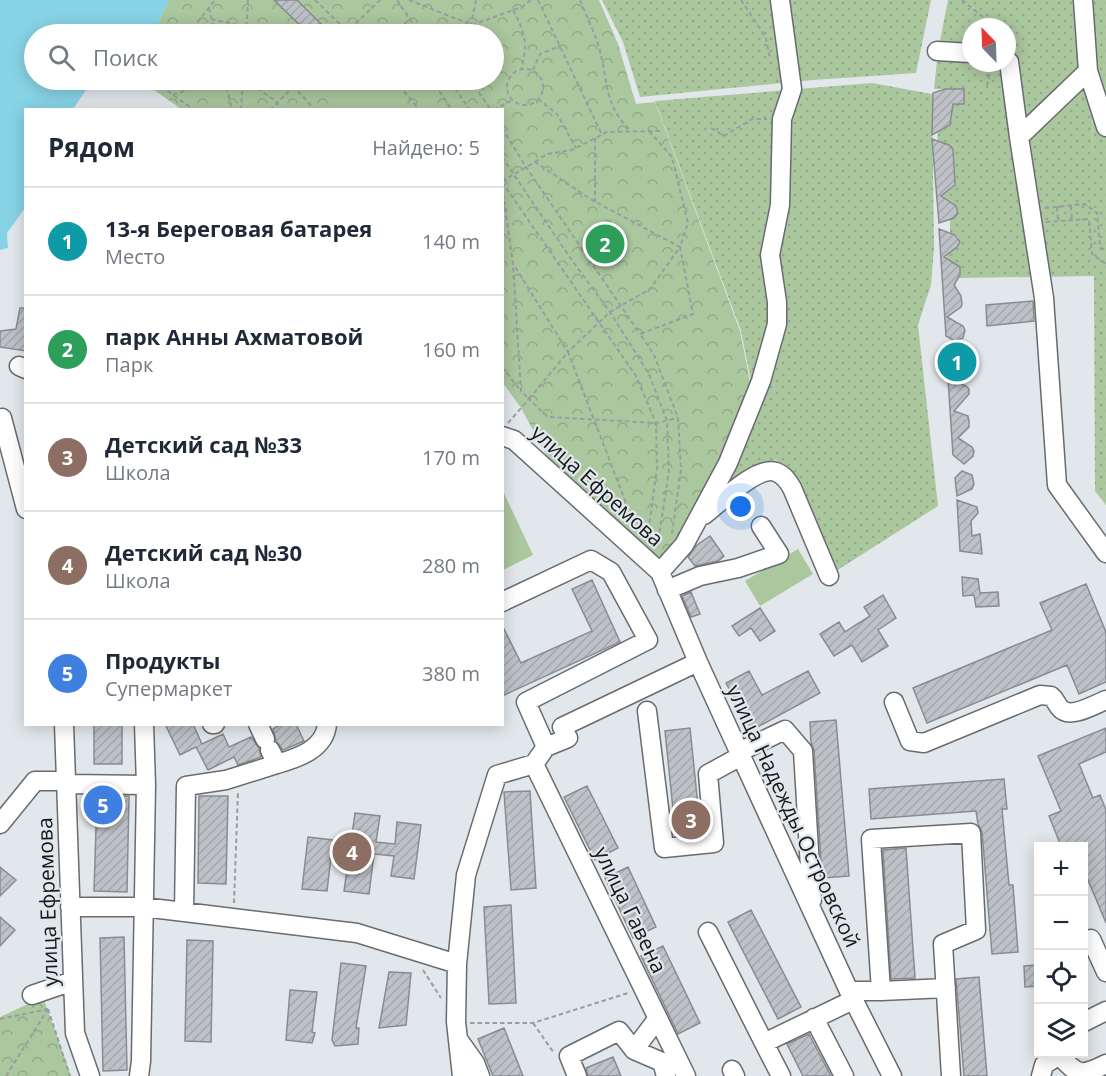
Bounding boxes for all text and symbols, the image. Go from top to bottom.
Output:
north arrow [962,18,1016,72]
search box [24,24,504,90]
icon: search [45,41,78,74]
text: Поиск [93,42,158,72]
text: Рядом [48,129,135,165]
text: Найдено: 5 [372,134,480,161]
text: 13-я Береговая батарея [105,213,372,243]
pin: 2 [586,222,624,266]
text: 1 [62,228,73,255]
text: 140 m [422,228,480,255]
text: Место [105,243,165,270]
text: парк Анны Ахматовой [105,321,363,351]
text: 2 [62,336,73,363]
text: 160 m [422,336,480,363]
pin: 1 [938,340,976,385]
text: Парк [105,351,153,378]
street label: улица Ефремова [525,418,670,552]
text: Детский сад №33 [105,429,302,459]
text: 3 [62,444,73,471]
text: 170 m [422,444,480,471]
text: Школа [105,459,171,486]
your location [726,492,755,521]
text: Детский сад №30 [105,537,302,567]
text: 4 [62,552,73,579]
text: 280 m [422,552,480,579]
text: Школа [105,567,171,594]
text: Продукты [105,645,221,675]
text: 5 [62,660,73,687]
text: 380 m [422,660,480,687]
text: Супермаркет [105,675,232,702]
street label: улица Надежды Островской [721,680,867,952]
pin: 5 [84,782,122,828]
pin: 3 [672,798,710,842]
street label: улица Ефремова [30,817,64,987]
pin: 4 [332,830,372,874]
street label: улица Гавена [588,842,674,978]
map controls [1034,842,1088,1058]
button: + [1034,842,1088,896]
button: − [1034,896,1088,950]
button: locate [1034,950,1088,1004]
button: layers [1034,1004,1088,1058]

